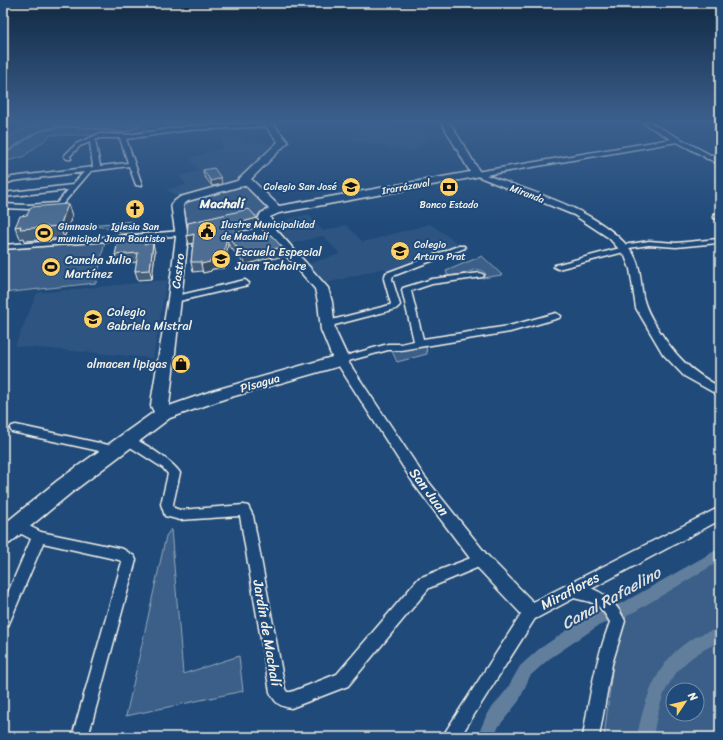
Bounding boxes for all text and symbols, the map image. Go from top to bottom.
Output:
street label: Irarrázaval [380,174,432,200]
school or university icon: Colegio San José [340,176,362,198]
bank icon: Banco Estado [438,176,460,198]
place label: Colegio San José [263,178,337,196]
street label: Miranda [507,179,547,209]
district label: Machalí [199,192,247,215]
place label: Banco Estado [420,196,478,214]
church icon: Iglesia San Juan Bautista [124,198,146,220]
place label: Ilustre Municipalidad de Machalí [220,216,315,246]
place label: Gimnasio municipal [58,218,101,248]
place label: Iglesia San Juan Bautista [104,218,165,248]
public building icon: Ilustre Municipalidad de Machalí [196,220,218,242]
sports icon: Gimnasio municipal [33,222,55,244]
place label: Colegio Arturo Prat [413,236,466,266]
school or university icon: Colegio Arturo Prat [389,240,411,262]
place label: Escuela Especial Juan Tachoire [234,241,322,277]
school or university icon: Escuela Especial Juan Tachoire [210,248,232,270]
place label: Cancha Julio Martínez [65,249,131,285]
street label: Castro [165,252,191,290]
sports icon: Cancha Julio Martínez [40,256,62,278]
place label: Colegio Gabriela Mistral [107,301,192,337]
school or university icon: Colegio Gabriela Mistral [82,308,104,330]
place label: almacen lipigas [87,353,167,375]
shop icon: almacen lipigas [170,353,192,375]
street label: Pisagua [237,367,283,399]
street label: San Juan [402,462,456,522]
water label: Canal Rafaelino [556,558,668,637]
street label: Miraflores [536,565,605,617]
street label: Jardín de Machalí [245,577,289,690]
north arrow [665,682,705,722]
text: N [682,687,703,705]

